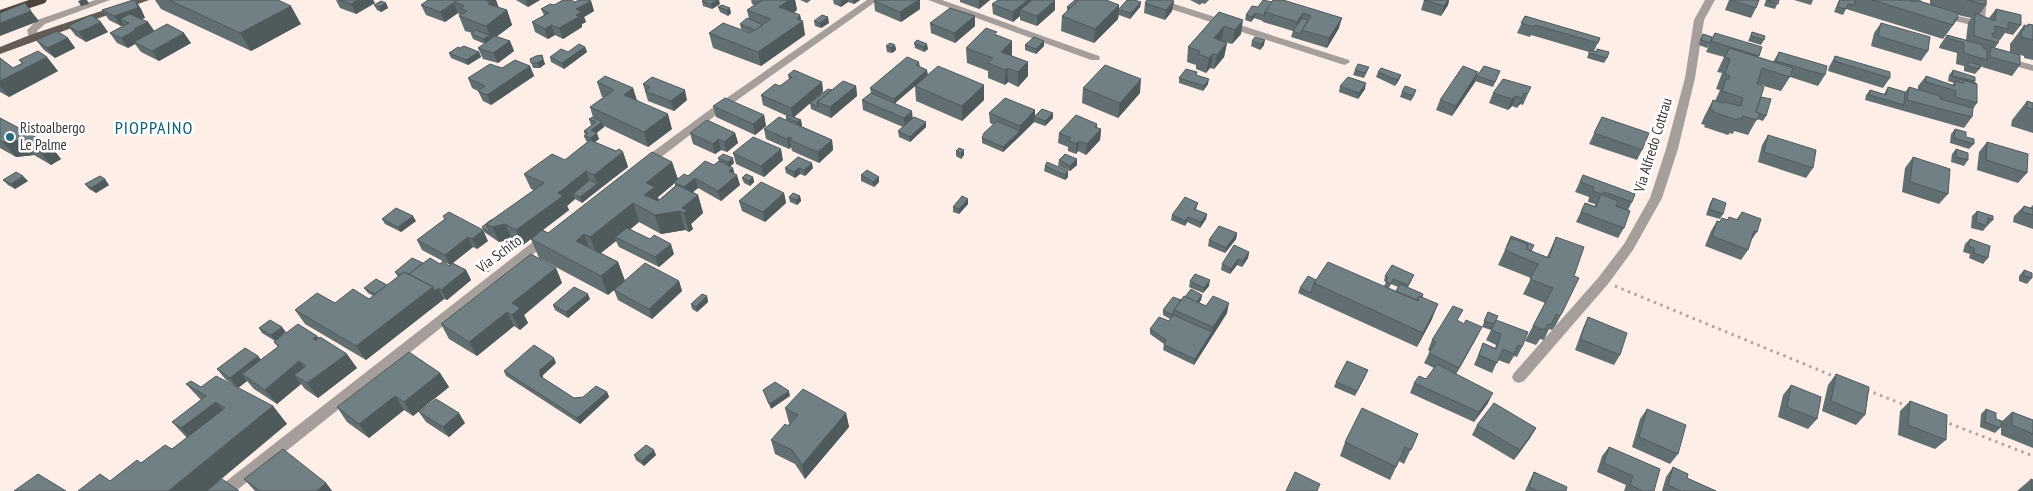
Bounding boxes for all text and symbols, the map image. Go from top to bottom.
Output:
street label: Via Alfredo Cottrau [1629,95,1676,195]
district label: PIOPPAINO [115,116,193,139]
place label: Ristoalbergo Le Palme [20,118,85,154]
marker: Ristoalbergo Le Palme [4,131,16,143]
street label: Via Schito [472,231,525,277]

